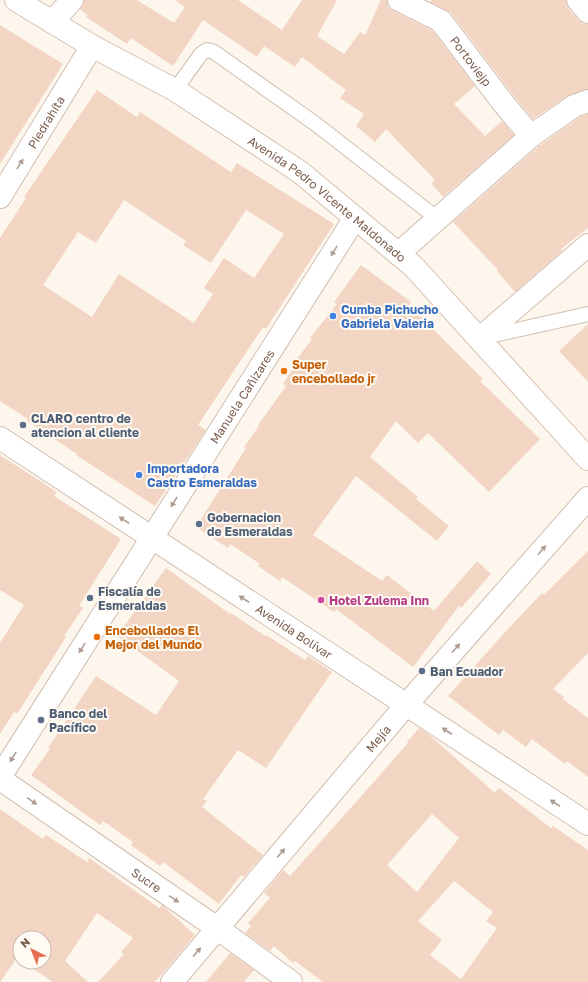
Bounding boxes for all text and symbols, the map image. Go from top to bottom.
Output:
street label: Portoviejp [447,33,495,89]
street label: Piedrahíta [24,93,68,151]
street label: Avenida Pedro Vicente Maldonado [245,133,409,265]
one-way arrow [17,158,24,170]
one-way arrow [330,246,338,256]
place label: Cumba Pichucho Gabriela Valeria [341,302,439,331]
marker: Cumba Pichucho Gabriela Valeria [328,311,338,321]
street label: Manuela Cañizares [206,346,277,446]
place label: Super encebollado jr [292,357,376,386]
marker: Super encebollado jr [279,366,289,376]
place label: CLARO centro de atencion al cliente [31,411,139,440]
marker: CLARO centro de atencion al cliente [18,420,28,430]
place label: Importadora Castro Esmeraldas [147,461,257,490]
marker: Importadora Castro Esmeraldas [134,470,144,480]
one-way arrow [171,496,178,508]
place label: Gobernacion de Esmeraldas [207,510,293,539]
one-way arrow [118,516,130,523]
marker: Gobernacion de Esmeraldas [194,519,204,529]
one-way arrow [538,545,547,555]
place label: Fiscalía de Esmeraldas [98,584,167,613]
marker: Fiscalía de Esmeraldas [85,593,95,603]
place label: Hotel Zulema Inn [329,593,429,608]
one-way arrow [239,595,250,602]
marker: Hotel Zulema Inn [316,595,326,605]
street label: Avenida Bolívar [253,601,336,662]
place label: Encebollados El Mejor del Mundo [105,623,202,652]
marker: Encebollados El Mejor del Mundo [92,632,102,642]
one-way arrow [79,642,86,654]
one-way arrow [452,642,461,653]
place label: Ban Ecuador [430,664,504,679]
marker: Ban Ecuador [417,666,427,676]
place label: Banco del Pacífico [49,706,107,735]
marker: Banco del Pacífico [36,715,46,725]
street label: Mejía [362,722,393,755]
one-way arrow [441,728,453,735]
one-way arrow [9,751,16,763]
one-way arrow [27,797,37,805]
one-way arrow [550,799,561,806]
one-way arrow [276,847,285,858]
street label: Sucre [129,864,165,895]
one-way arrow [169,895,179,903]
north arrow [12,930,52,970]
text: N [17,935,32,950]
one-way arrow [192,947,201,957]

